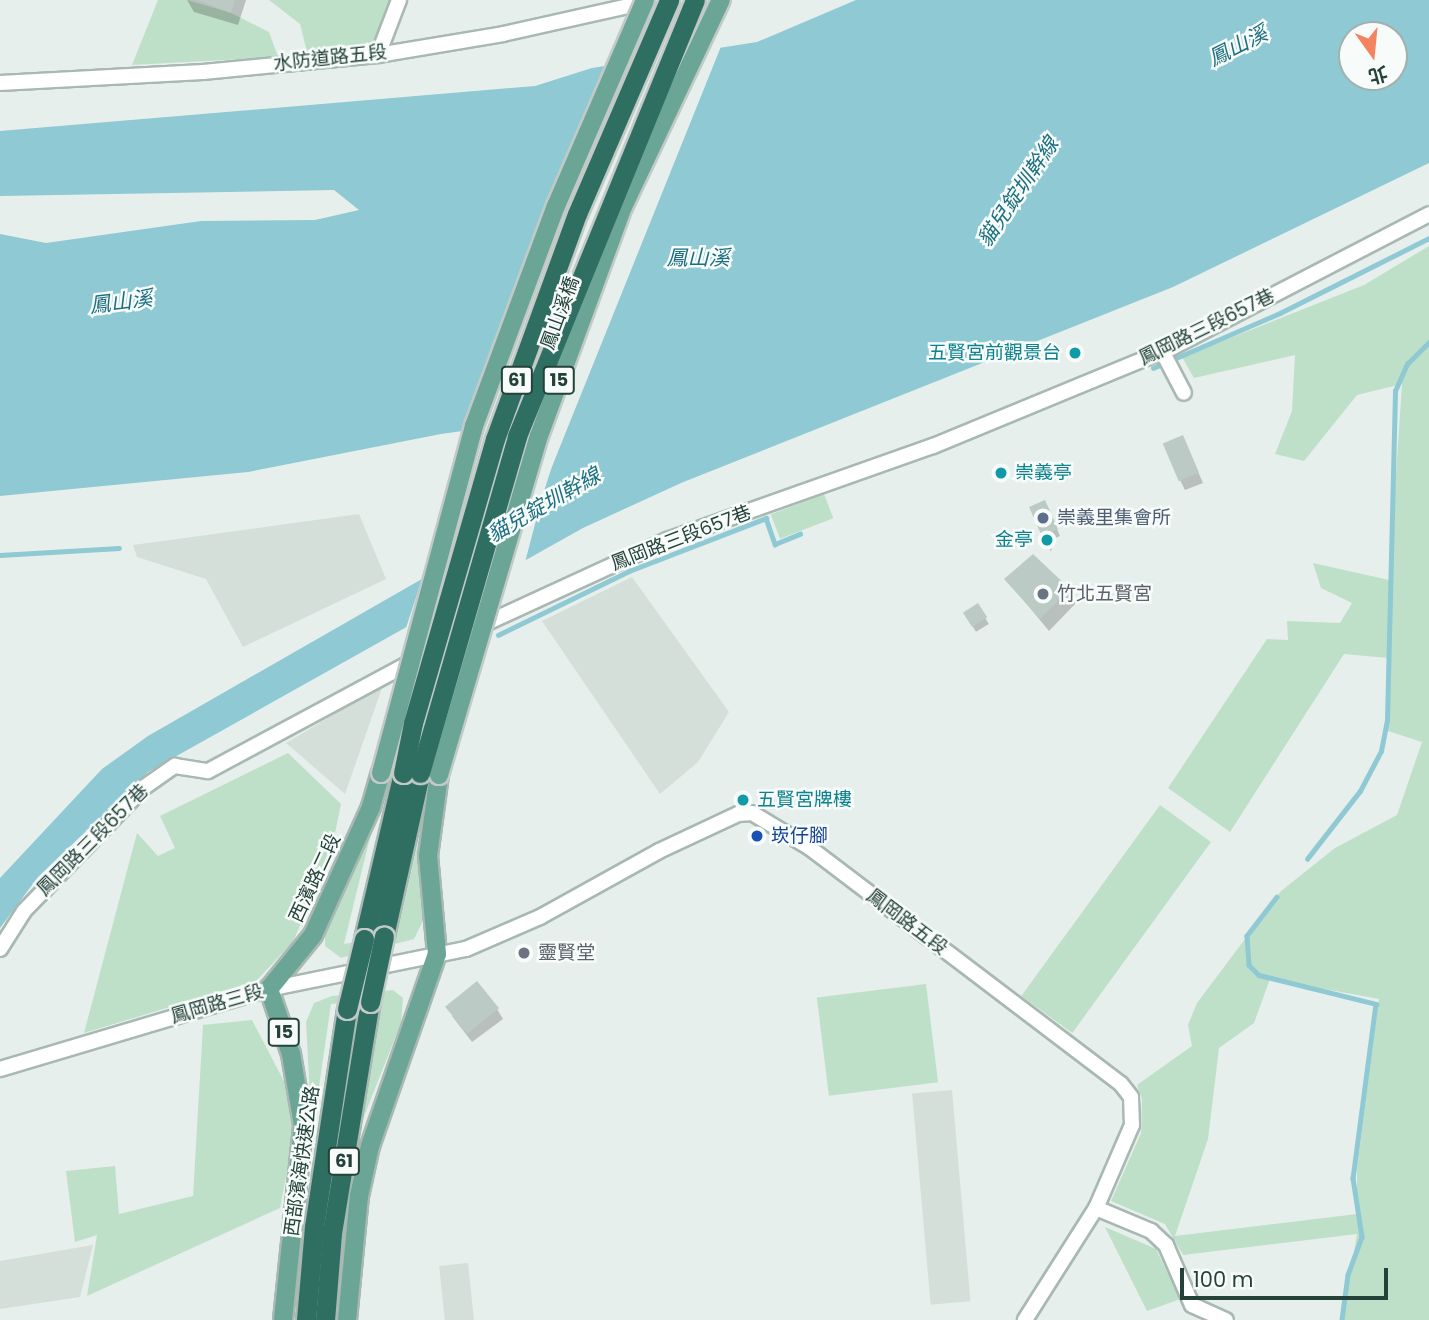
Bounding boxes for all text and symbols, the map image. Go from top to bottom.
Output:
water label: 鳳山溪 [1204,20,1272,72]
north arrow [1338,21,1408,91]
street label: 水防道路五段 [272,41,388,75]
text: 北 [1365,59,1391,90]
water label: 貓兒錠圳幹線 [972,133,1064,251]
water label: 鳳山溪 [667,245,729,271]
street label: 鳳山溪橋 [536,273,584,353]
street label: 鳳岡路三段657巷 [1135,284,1279,370]
water label: 鳳山溪 [88,286,154,318]
place label: 五賢宮前觀景台 [928,342,1061,364]
marker: 五賢宮前觀景台 [1067,345,1083,361]
road number: 61 [500,366,534,394]
road number: 15 [542,366,576,394]
place label: 崇義亭 [1015,462,1072,484]
water label: 貓兒錠圳幹線 [483,463,605,547]
marker: 崇義亭 [993,465,1009,481]
street label: 鳳岡路三段657巷 [608,501,754,575]
place label: 崇義里集會所 [1057,507,1171,529]
marker: 崇義里集會所 [1035,510,1051,526]
place label: 金亭 [995,529,1033,551]
marker: 金亭 [1039,532,1055,548]
place label: 竹北五賢宮 [1057,583,1152,605]
marker: 竹北五賢宮 [1035,586,1051,602]
street label: 鳳岡路三段657巷 [32,779,154,901]
place label: 五賢宮牌樓 [757,789,852,811]
marker: 五賢宮牌樓 [735,792,751,808]
place label: 崁仔腳 [771,825,828,847]
marker: 崁仔腳 [749,828,765,844]
street label: 西濱路二段 [285,830,345,926]
street label: 鳳岡路五段 [862,884,952,960]
place label: 靈賢堂 [538,942,595,964]
marker: 靈賢堂 [516,945,532,961]
street label: 鳳岡路三段 [168,980,266,1028]
road number: 15 [266,1017,302,1046]
street label: 西部濱海快速公路 [280,1084,324,1238]
road number: 61 [326,1146,362,1176]
scale bar [1184,1254,1392,1298]
text: 100 m [1193,1265,1253,1294]

